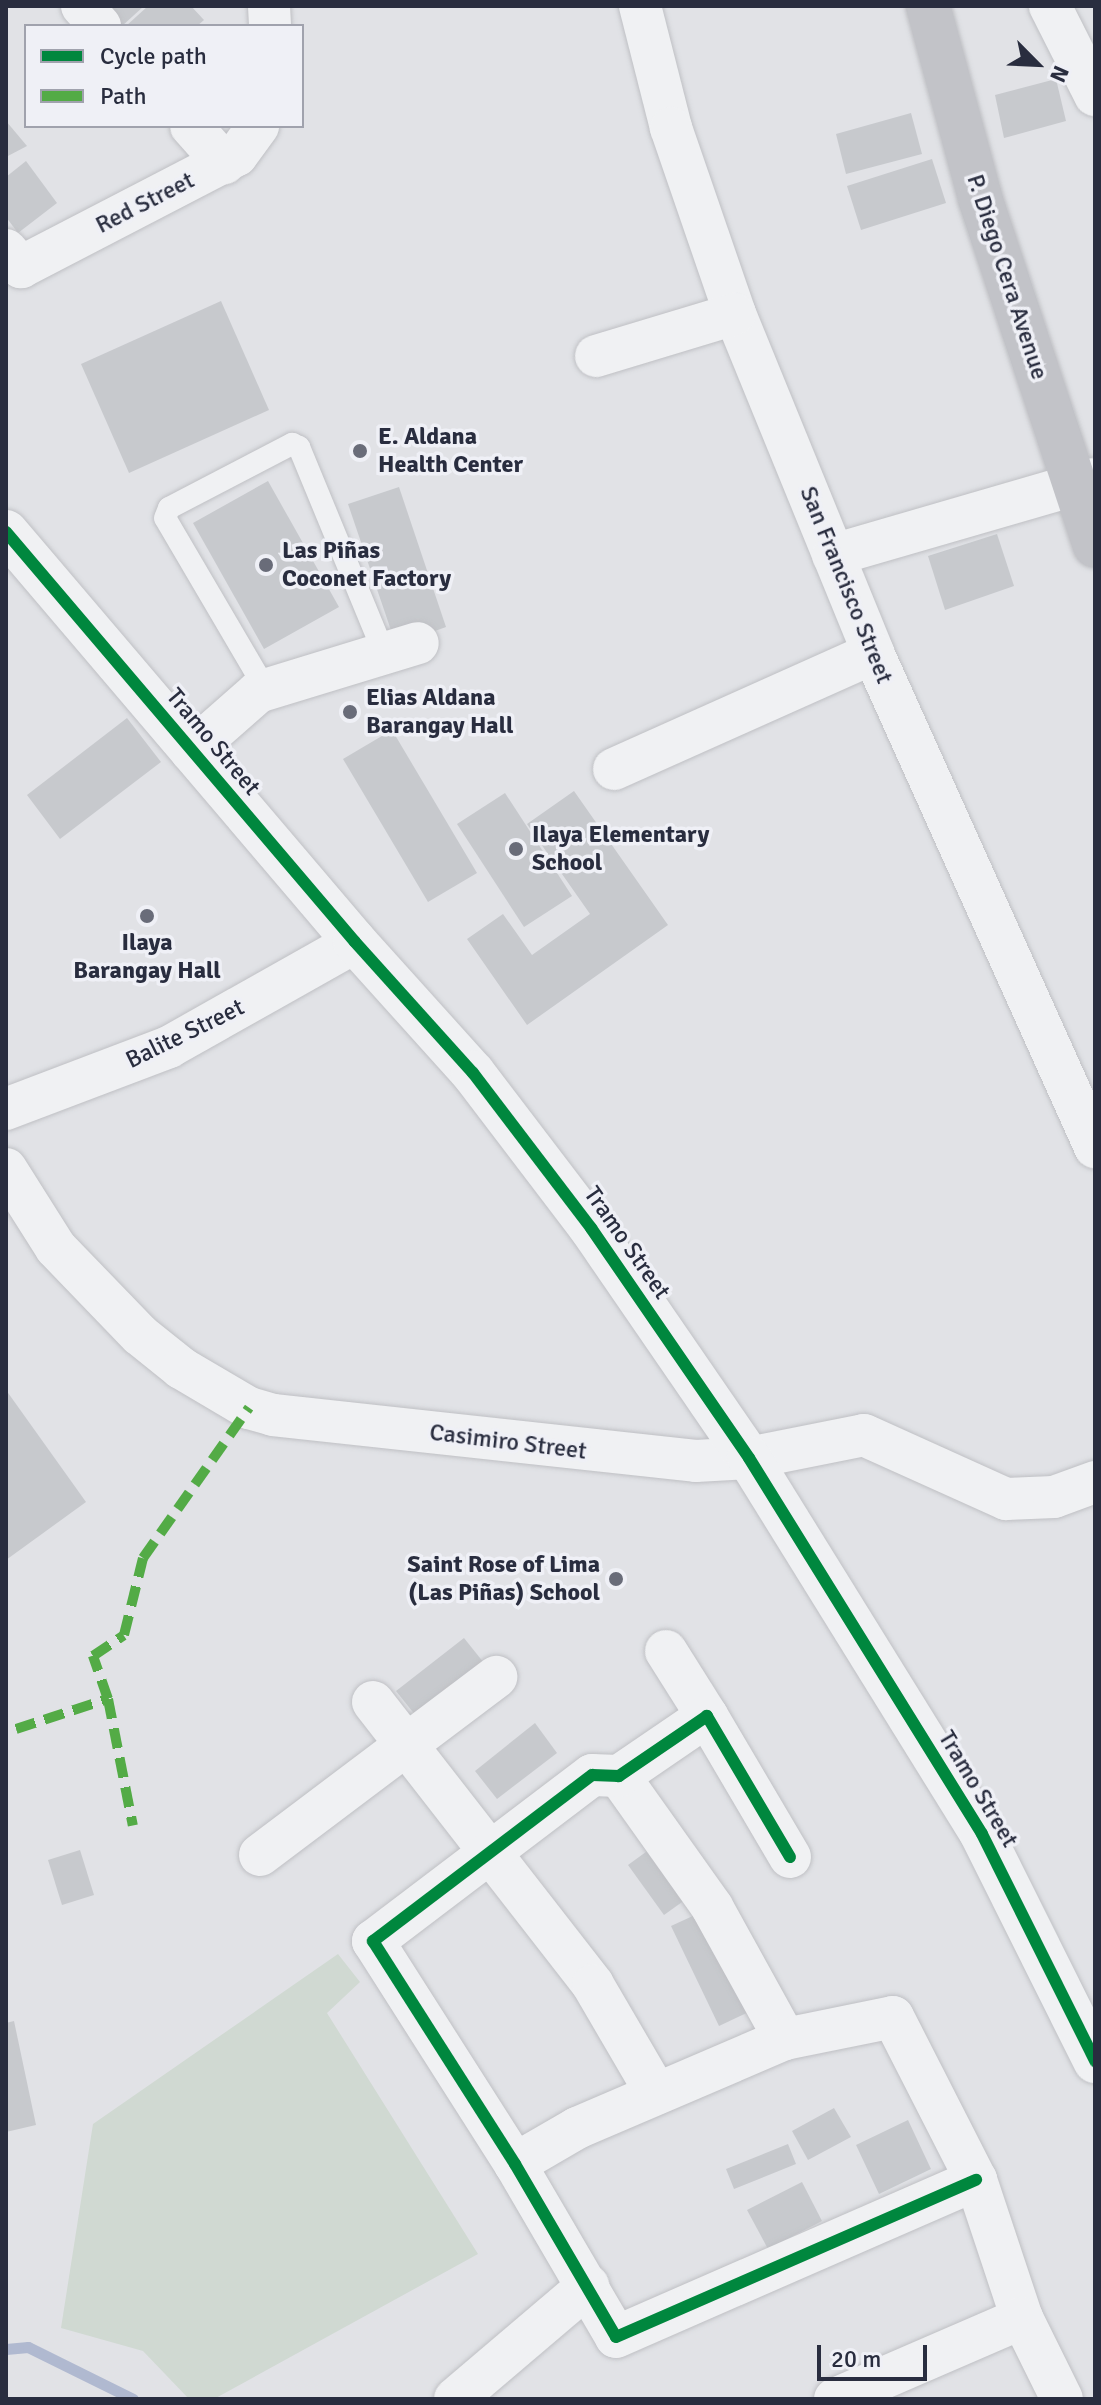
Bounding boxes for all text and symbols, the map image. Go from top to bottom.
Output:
legend [24,24,304,128]
north arrow [997,24,1077,104]
text: Cycle path [100,41,207,71]
text: N [1044,61,1075,86]
text: Path [100,81,146,111]
street label: Red Street [91,166,199,240]
street label: P. Diego Cera Avenue [960,171,1054,383]
place label: E. Aldana Health Center [378,423,523,479]
marker: E. Aldana Health Center [349,440,371,462]
street label: San Francisco Street [793,482,899,688]
place label: Las Piñas Coconet Factory [282,537,451,593]
marker: Las Piñas Coconet Factory [257,556,275,574]
street label: Tramo Street [160,683,266,801]
place label: Elias Aldana Barangay Hall [366,684,513,740]
marker: Elias Aldana Barangay Hall [341,703,359,721]
place label: Ilaya Elementary School [532,821,709,877]
marker: Ilaya Elementary School [507,840,525,858]
marker: Ilaya Barangay Hall [138,907,156,925]
place label: Ilaya Barangay Hall [73,929,221,985]
street label: Balite Street [121,993,249,1075]
street label: Tramo Street [578,1181,676,1305]
street label: Casimiro Street [428,1418,588,1466]
place label: Saint Rose of Lima (Las Piñas) School [407,1551,600,1607]
marker: Saint Rose of Lima (Las Piñas) School [607,1570,625,1588]
street label: Tramo Street [932,1725,1024,1853]
scale bar [821,2329,931,2379]
text: 20 m [831,2344,881,2374]

